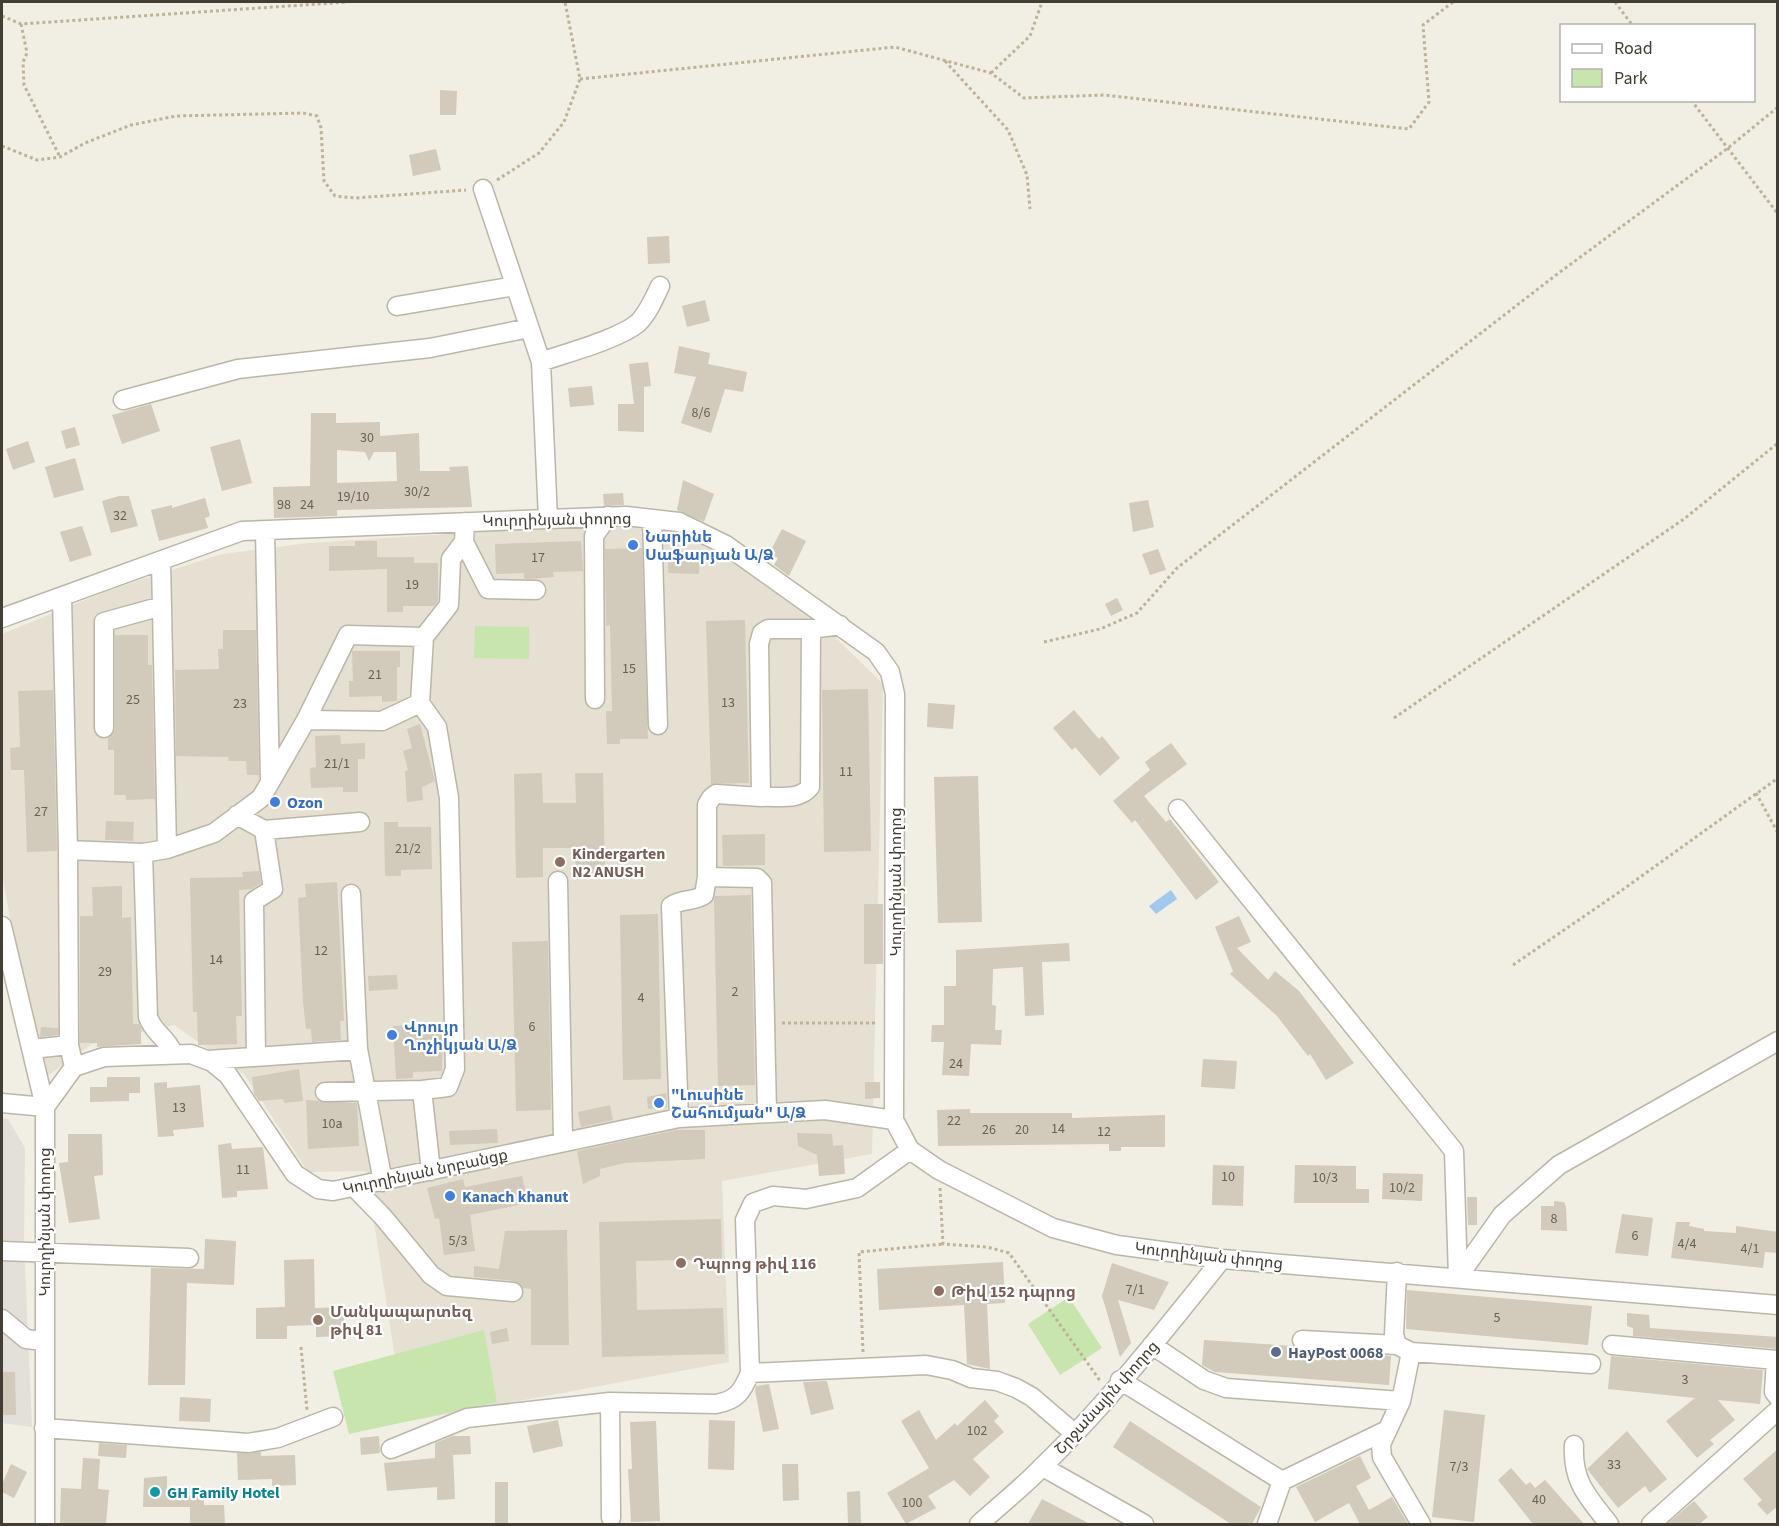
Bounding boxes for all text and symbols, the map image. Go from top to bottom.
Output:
legend [1560,24,1755,102]
text: Road [1614,36,1653,61]
text: Park [1614,66,1648,91]
house number: 8/6 [692,403,710,423]
house number: 30 [360,428,374,448]
house number: 30/2 [404,482,430,502]
house number: 19/10 [337,487,369,507]
house number: 98 [277,495,291,515]
house number: 24 [300,495,314,515]
house number: 32 [113,506,127,526]
street label: Կուրղինյան փողոց [482,508,632,532]
place label: Նարինե Սաֆարյան Ա/Ձ [645,526,774,566]
marker: Նարինե Սաֆարյան Ա/Ձ [626,538,640,552]
house number: 17 [531,548,545,568]
house number: 19 [405,575,419,595]
house number: 15 [622,659,636,679]
house number: 21 [368,665,382,685]
house number: 25 [126,690,140,710]
house number: 13 [721,693,735,713]
house number: 23 [233,694,247,714]
house number: 21/1 [324,754,350,774]
house number: 11 [839,762,853,782]
place label: Ozon [287,792,323,814]
marker: Ozon [268,795,282,809]
house number: 27 [34,802,48,822]
street label: Կուրղինյան փողոց [885,807,907,957]
house number: 21/2 [395,839,421,859]
place label: Kindergarten N2 ANUSH [572,843,665,883]
marker: Kindergarten N2 ANUSH [553,855,567,869]
house number: 12 [314,941,328,961]
house number: 14 [209,950,223,970]
house number: 29 [98,962,112,982]
house number: 2 [732,982,739,1002]
house number: 4 [638,988,645,1008]
place label: Վրույր Ղոչիկյան Ա/Ձ [404,1016,517,1056]
house number: 6 [529,1017,536,1037]
marker: Վրույր Ղոչիկյան Ա/Ձ [385,1028,399,1042]
house number: 24 [949,1054,963,1074]
place label: "Լուսինե Շահումյան" Ա/Ձ [671,1084,806,1124]
marker: "Լուսինե Շահումյան" Ա/Ձ [652,1096,666,1110]
house number: 13 [172,1098,186,1118]
house number: 22 [947,1111,961,1131]
house number: 10a [322,1114,342,1134]
house number: 14 [1051,1119,1065,1139]
house number: 26 [982,1120,996,1140]
house number: 20 [1015,1120,1029,1140]
house number: 12 [1097,1122,1111,1142]
street label: Կուրղինյան նրբանցք [341,1144,510,1200]
street label: Կուրղինյան փողոց [34,1147,56,1297]
house number: 11 [236,1160,250,1180]
house number: 10 [1221,1167,1235,1187]
house number: 10/3 [1312,1168,1338,1188]
house number: 10/2 [1389,1178,1415,1198]
place label: Kanach khanut [462,1186,568,1208]
marker: Kanach khanut [443,1189,457,1203]
house number: 8 [1551,1209,1558,1229]
house number: 6 [1632,1226,1639,1246]
house number: 5/3 [449,1231,467,1251]
house number: 4/4 [1678,1234,1696,1254]
street label: Կուրղինյան փողոց [1134,1237,1284,1275]
house number: 4/1 [1741,1239,1759,1259]
place label: Դպրոց թիվ 116 [693,1253,816,1275]
marker: Դպրոց թիվ 116 [674,1256,688,1270]
house number: 7/1 [1126,1280,1144,1300]
place label: Թիվ 152 դպրոց [951,1281,1076,1303]
marker: Թիվ 152 դպրոց [932,1284,946,1298]
place label: Մանկապարտեզ թիվ 81 [330,1301,472,1341]
house number: 5 [1494,1308,1501,1328]
marker: Մանկապարտեզ թիվ 81 [311,1313,325,1327]
street label: Շրջանային փողոց [1049,1336,1164,1460]
place label: HayPost 0068 [1288,1342,1383,1364]
marker: HayPost 0068 [1269,1345,1283,1359]
house number: 3 [1682,1370,1689,1390]
house number: 102 [967,1421,987,1441]
house number: 33 [1607,1455,1621,1475]
house number: 7/3 [1450,1457,1468,1477]
place label: GH Family Hotel [167,1482,280,1504]
marker: GH Family Hotel [148,1485,162,1499]
house number: 40 [1532,1490,1546,1510]
house number: 100 [902,1493,922,1513]

